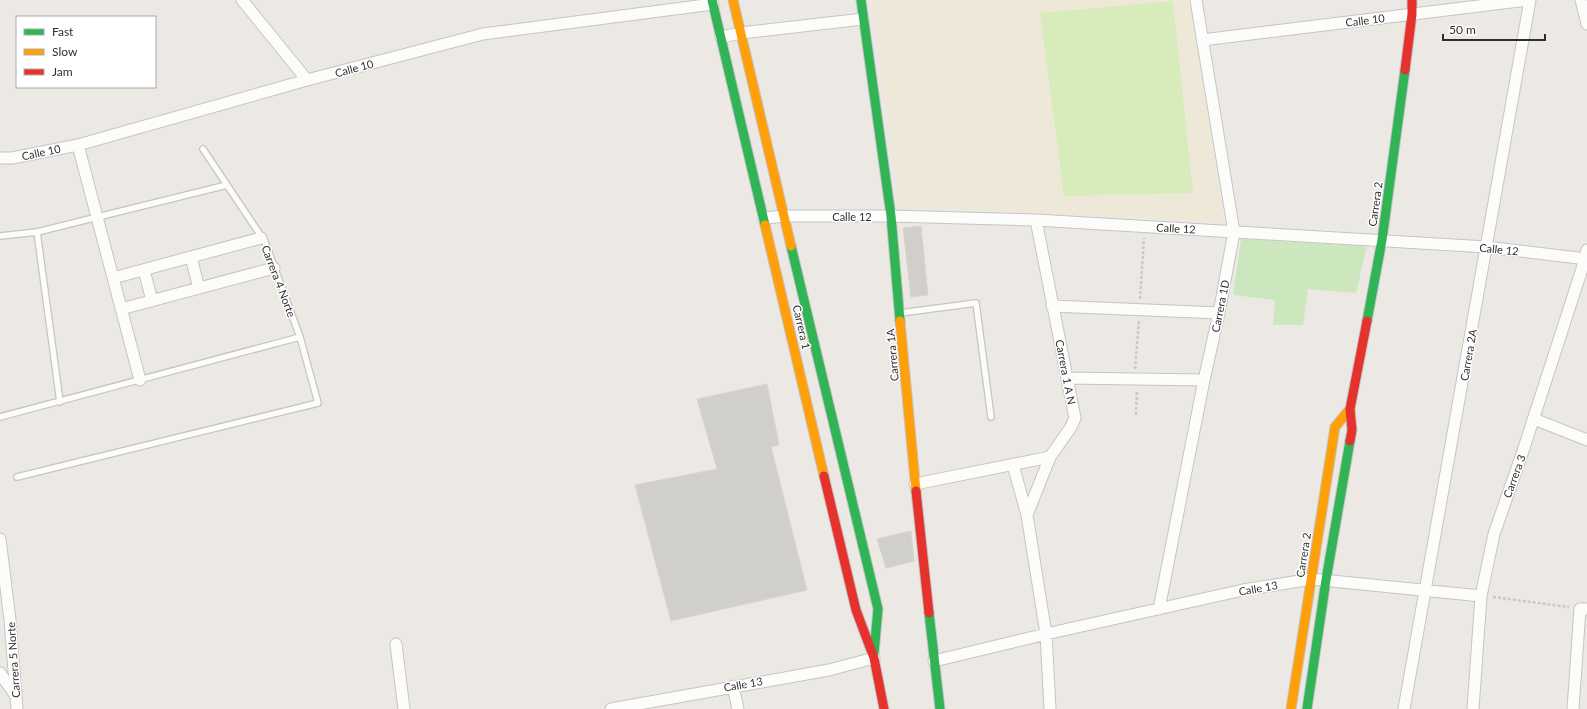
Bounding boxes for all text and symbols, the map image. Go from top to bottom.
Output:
street label: Calle 10 [1345,11,1386,29]
legend [16,16,156,88]
scale bar [1443,16,1545,42]
text: 50 m [1449,22,1476,37]
text: Fast [52,24,74,39]
text: Slow [52,44,78,59]
street label: Calle 10 [333,56,375,79]
text: Jam [52,64,73,79]
street label: Calle 10 [20,141,62,162]
street label: Carrera 2 [1365,181,1385,227]
street label: Calle 12 [832,210,872,223]
street label: Calle 12 [1156,220,1196,236]
street label: Calle 12 [1479,240,1519,258]
street label: Carrera 4 Norte [259,243,299,319]
street label: Carrera 1D [1209,279,1231,333]
street label: Carrera 1 [791,304,813,350]
street label: Carrera 1A [883,328,901,382]
street label: Carrera 2A [1457,328,1479,382]
street label: Carrera 1 A N [1053,338,1079,406]
street label: Carrera 3 [1500,453,1528,499]
street label: Carrera 2 [1293,532,1313,578]
street label: Calle 13 [1237,578,1279,598]
street label: Carrera 5 Norte [4,621,22,698]
street label: Calle 13 [722,674,764,694]

